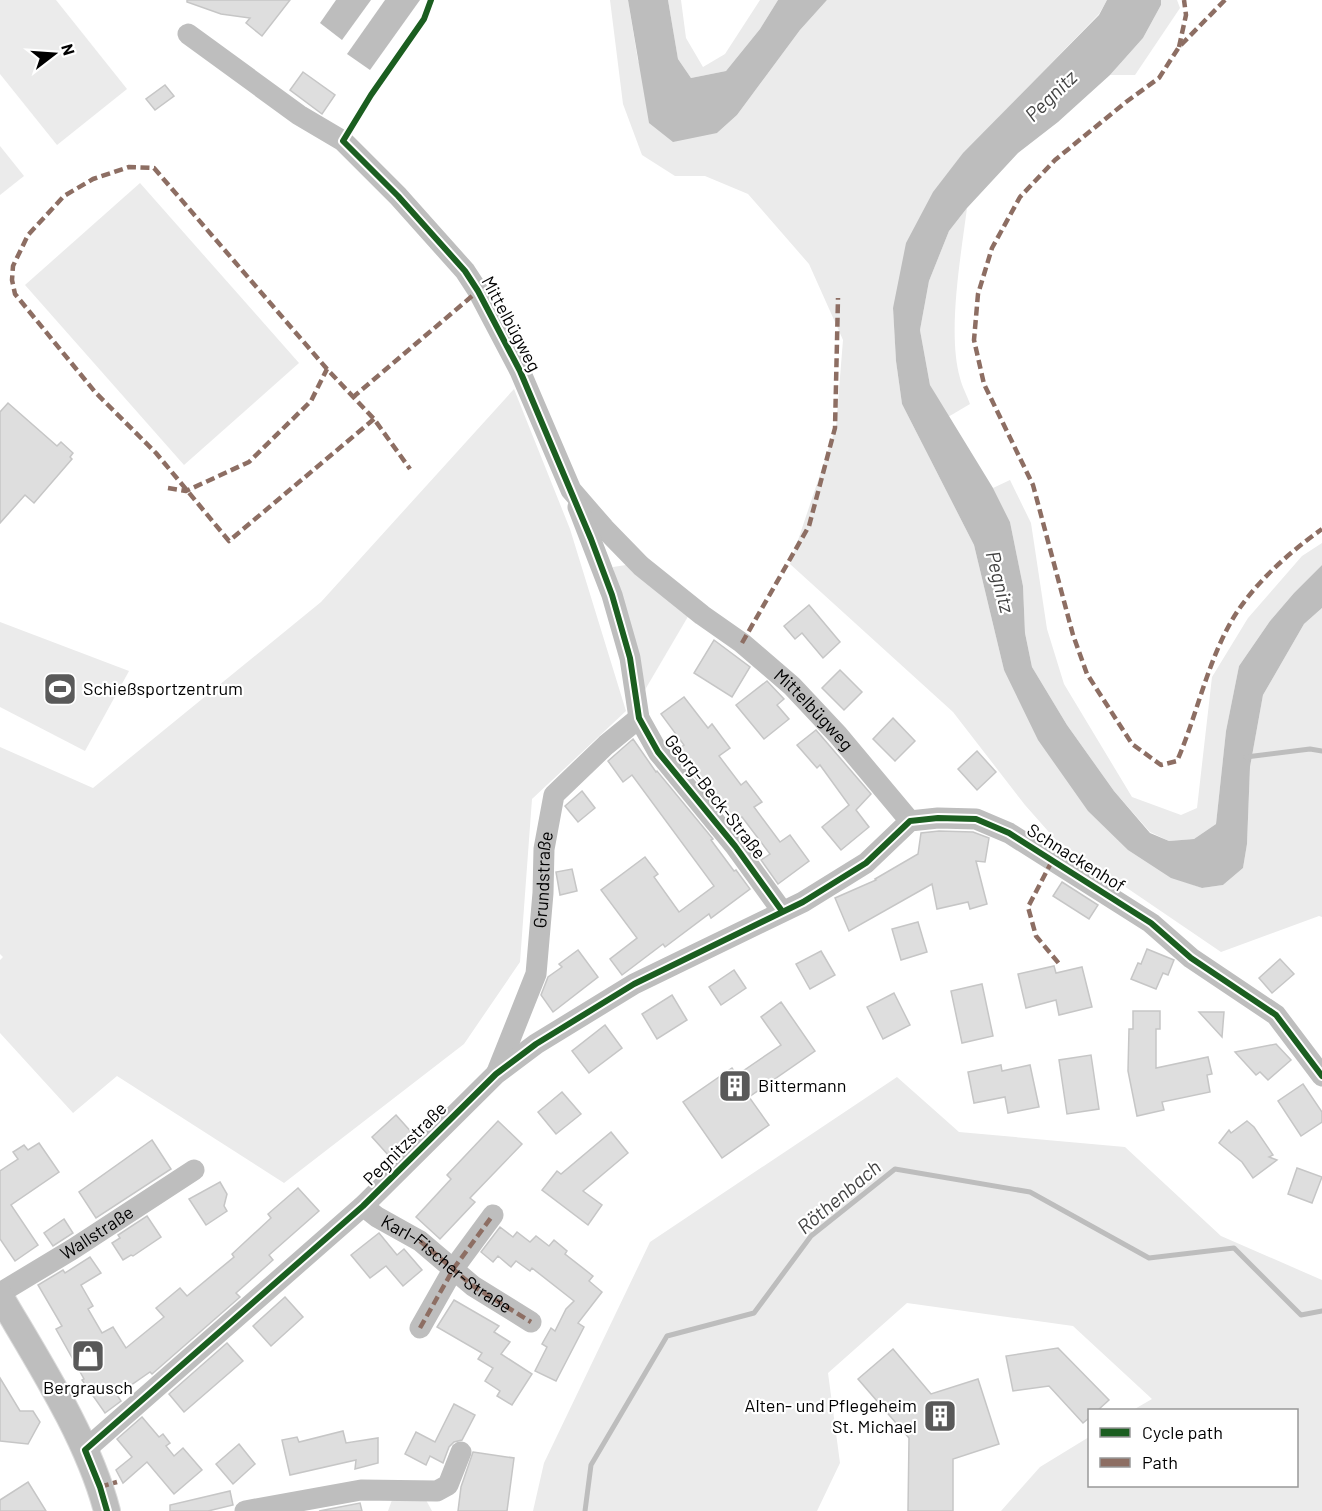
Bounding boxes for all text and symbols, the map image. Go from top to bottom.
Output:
north arrow [24,24,84,84]
text: N [58,42,79,57]
water label: Pegnitz [1019,65,1082,126]
street label: Mittelbügweg [477,272,546,375]
water label: Pegnitz [982,548,1020,616]
street label: Mittelbügweg [770,664,858,755]
sports icon: Schießsportzentrum [42,671,78,707]
place label: Schießsportzentrum [83,677,243,699]
street label: Georg-Beck-Straße [660,730,771,863]
street label: Schnackenhof [1023,818,1130,896]
street label: Grundstraße [528,829,557,929]
building icon: Bittermann [717,1068,753,1104]
place label: Bittermann [758,1074,846,1096]
street label: Pegnitzstraße [358,1097,451,1190]
water label: Röthenbach [792,1154,885,1238]
street label: Wallstraße [56,1201,137,1264]
street label: Karl-Fischer-Straße [378,1210,516,1317]
shop icon: Bergrausch [70,1338,106,1374]
place label: Bergrausch [43,1376,133,1398]
place label: Alten- und Pflegeheim St. Michael [744,1394,917,1437]
building icon: Alten- und Pflegeheim St. Michael [922,1398,958,1434]
legend [1088,1409,1298,1487]
text: Cycle path [1142,1421,1223,1443]
text: Path [1142,1451,1178,1473]

